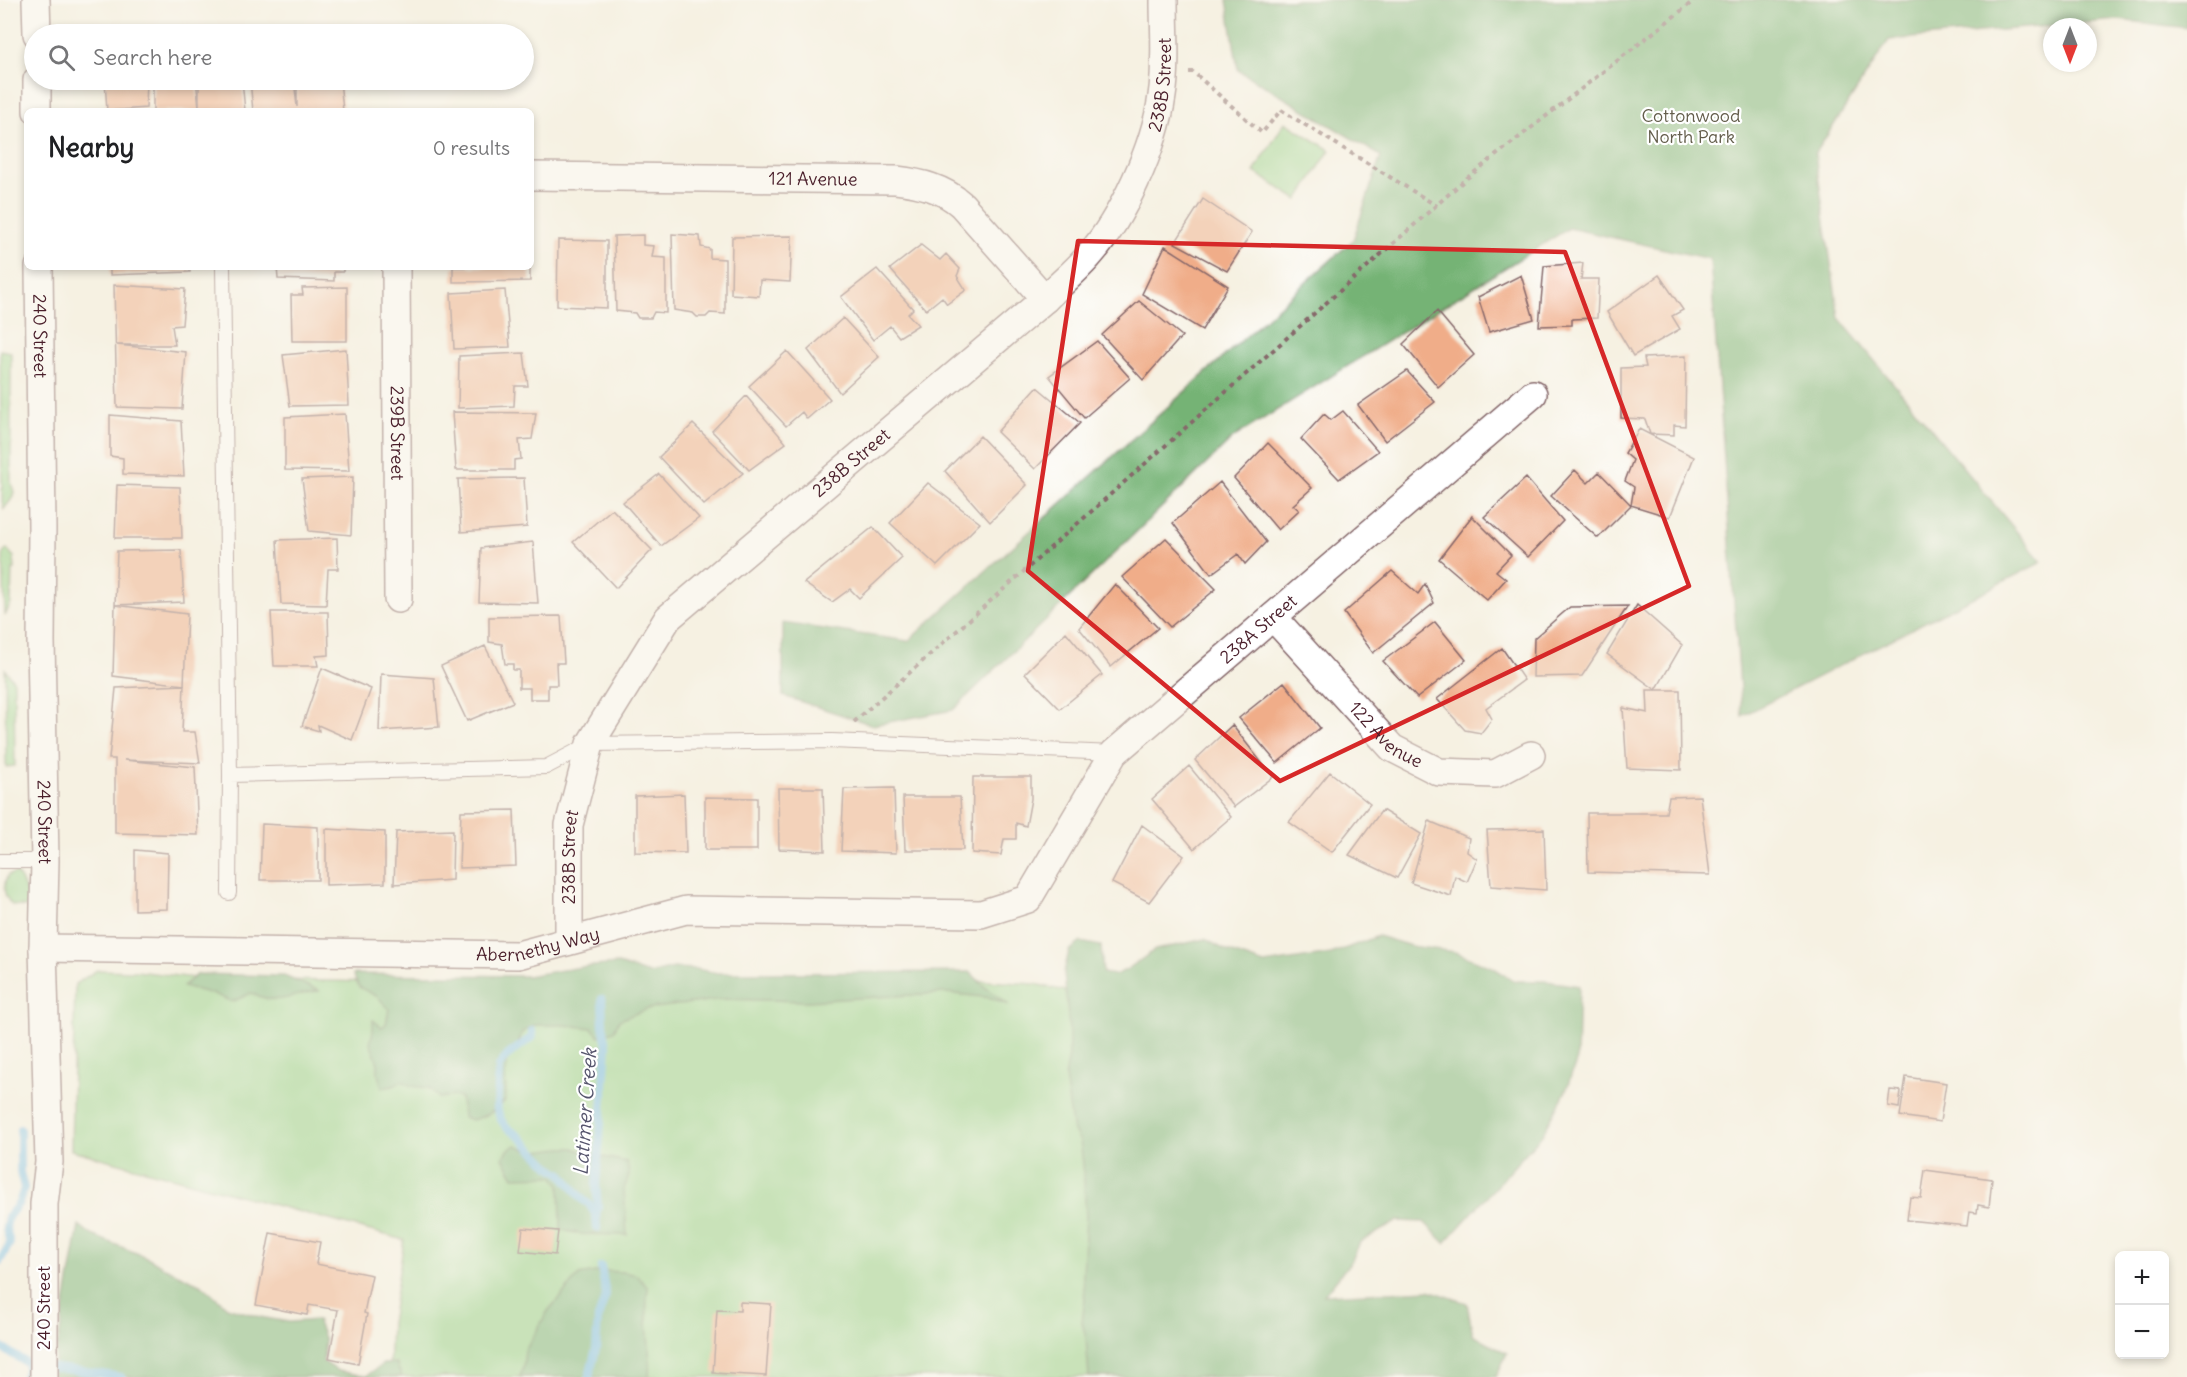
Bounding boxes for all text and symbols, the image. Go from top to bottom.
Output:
north arrow [2043,18,2097,72]
search box [24,24,534,90]
street label: 238B Street [1143,38,1176,134]
icon: search [45,41,78,74]
text: Search here [93,43,212,71]
park label: Cottonwood North Park [1641,104,1741,148]
text: Nearby [48,131,134,164]
text: 0 results [433,135,510,160]
street label: 121 Avenue [768,167,858,191]
street label: 240 Street [28,294,52,378]
street label: 239B Street [386,386,409,480]
street label: 238B Street [807,423,895,502]
street label: 238A Street [1215,589,1301,668]
street label: 122 Avenue [1344,696,1427,773]
street label: 240 Street [33,780,57,864]
street label: 238B Street [557,807,583,904]
street label: Abernethy Way [476,922,602,967]
water label: Latimer Creek [568,1046,602,1176]
map controls [2115,1251,2169,1359]
button: + [2115,1251,2169,1305]
street label: 240 Street [32,1266,55,1350]
button: − [2115,1305,2169,1359]

